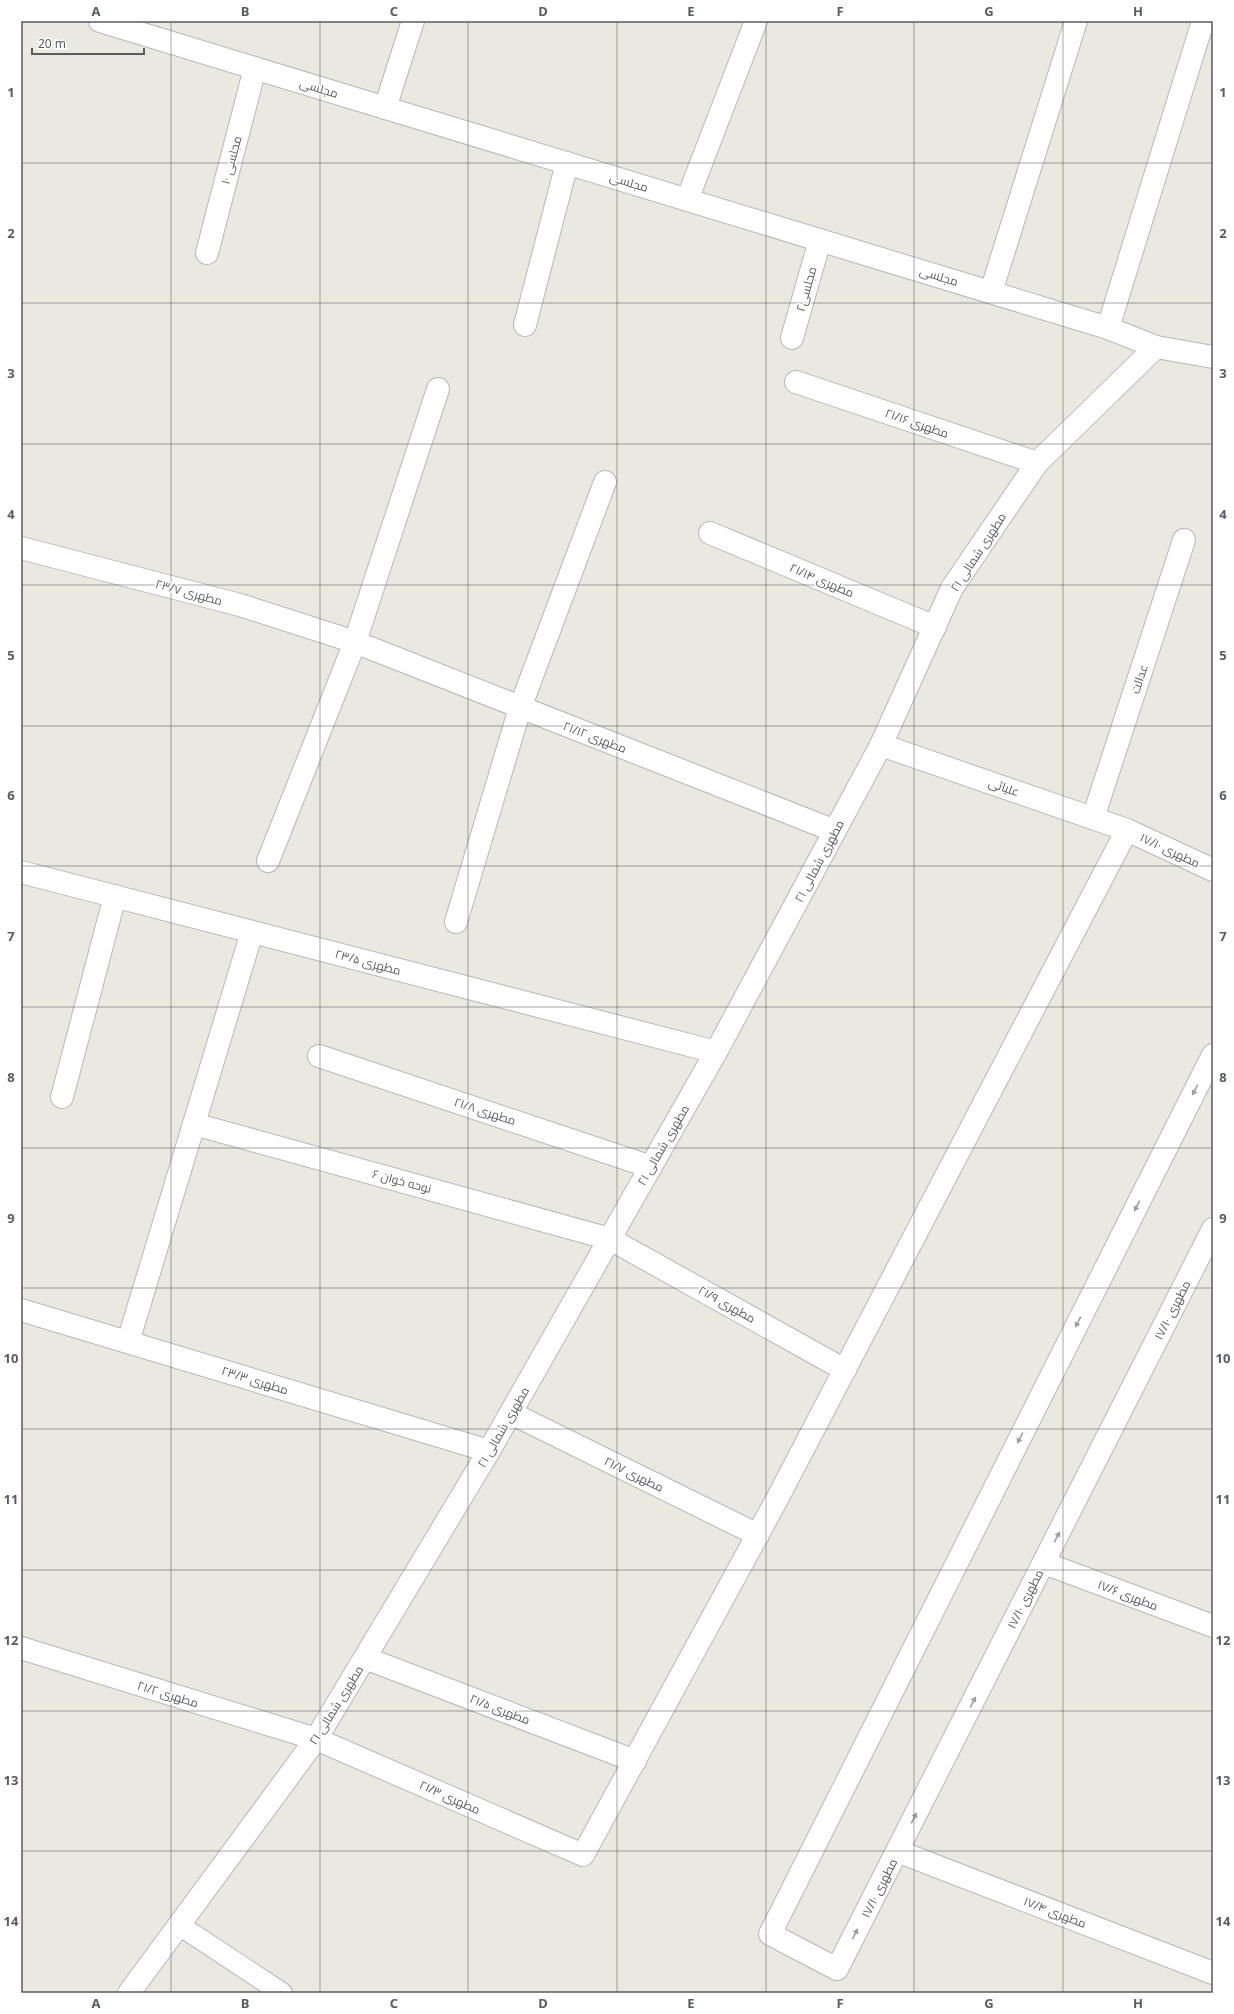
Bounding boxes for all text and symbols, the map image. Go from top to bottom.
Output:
text: A [92,2,101,20]
text: B [241,2,249,20]
text: C [390,2,398,20]
text: D [538,2,548,20]
text: E [687,2,695,20]
text: F [836,2,844,20]
text: G [984,2,994,20]
text: H [1133,2,1143,20]
scale bar [32,30,144,56]
text: 20 m [38,35,66,52]
street label: مجلسی [298,74,340,102]
text: 1 [7,83,15,101]
text: 1 [1219,83,1227,101]
street label: مجلسی ۱۰ [216,134,246,186]
street label: مجلسی [608,168,650,196]
text: 2 [7,224,15,242]
text: 2 [1219,224,1227,242]
street label: مجلسی [918,262,960,290]
street label: مجلسی۲ [792,265,820,313]
text: 3 [7,364,15,382]
text: 3 [1219,364,1227,382]
street label: مطهری ۲۱/۱۶ [883,404,951,442]
text: 4 [7,505,15,523]
text: 4 [1219,505,1227,523]
street label: مطهری شمالی ۲۱ [946,509,1010,595]
street label: مطهری ۲۱/۱۴ [787,559,857,601]
street label: مطهری ۲۳/۷ [154,575,224,609]
text: 5 [7,646,15,664]
text: 5 [1219,646,1227,664]
street label: عدالت [1126,662,1152,696]
street label: مطهری ۲۱/۱۲ [561,717,629,757]
street label: علیائی [986,774,1022,800]
text: 6 [7,786,15,804]
text: 6 [1219,786,1227,804]
street label: مطهری شمالی ۲۱ [790,817,848,905]
street label: مطهری ۱۷/۱۰ [1137,829,1203,871]
text: 7 [7,927,15,945]
text: 7 [1219,927,1227,945]
street label: مطهری ۲۳/۵ [333,945,403,979]
text: 8 [7,1068,15,1086]
text: 8 [1219,1068,1227,1086]
one-way arrow [1192,1084,1199,1096]
street label: مطهری ۲۱/۸ [452,1093,518,1129]
street label: مطهری شمالی ۲۱ [633,1101,693,1189]
street label: نوحه خوان ۶ [371,1165,433,1197]
one-way arrow [1134,1200,1140,1212]
text: 9 [7,1209,15,1227]
text: 9 [1219,1209,1227,1227]
street label: مطهری ۱۷/۱۰ [1150,1277,1194,1343]
street label: مطهری ۲۱/۹ [695,1281,759,1327]
one-way arrow [1075,1316,1082,1328]
text: 10 [4,1349,18,1367]
text: 10 [1216,1349,1230,1367]
street label: مطهری ۲۳/۳ [219,1362,291,1398]
street label: مطهری شمالی ۲۱ [473,1383,533,1471]
one-way arrow [1017,1432,1023,1444]
street label: مطهری ۲۱/۷ [601,1452,667,1496]
text: 11 [4,1490,18,1508]
text: 11 [1216,1490,1230,1508]
one-way arrow [1054,1531,1060,1542]
street label: مطهری ۱۷/۱۰ [1003,1566,1047,1632]
street label: مطهری ۱۷/۶ [1095,1576,1161,1614]
text: 12 [4,1631,18,1649]
text: 12 [1216,1631,1230,1649]
street label: مطهری شمالی ۲۱ [305,1662,367,1748]
street label: مطهری ۲۱/۲ [135,1677,201,1711]
street label: مطهری ۲۱/۵ [467,1690,533,1728]
one-way arrow [970,1697,976,1708]
text: 13 [4,1771,18,1789]
text: 13 [1216,1771,1230,1789]
street label: مطهری ۲۱/۳ [417,1776,483,1818]
one-way arrow [911,1813,917,1824]
street label: مطهری ۱۷/۱۰ [857,1855,901,1921]
street label: مطهری ۱۷/۴ [1021,1892,1089,1932]
text: 14 [4,1912,19,1930]
text: 14 [1216,1912,1231,1930]
one-way arrow [852,1929,858,1940]
text: A [92,1994,101,2012]
text: B [241,1994,249,2012]
text: C [390,1994,398,2012]
text: D [538,1994,548,2012]
text: E [687,1994,695,2012]
text: F [836,1994,844,2012]
text: G [984,1994,994,2012]
text: H [1133,1994,1143,2012]

